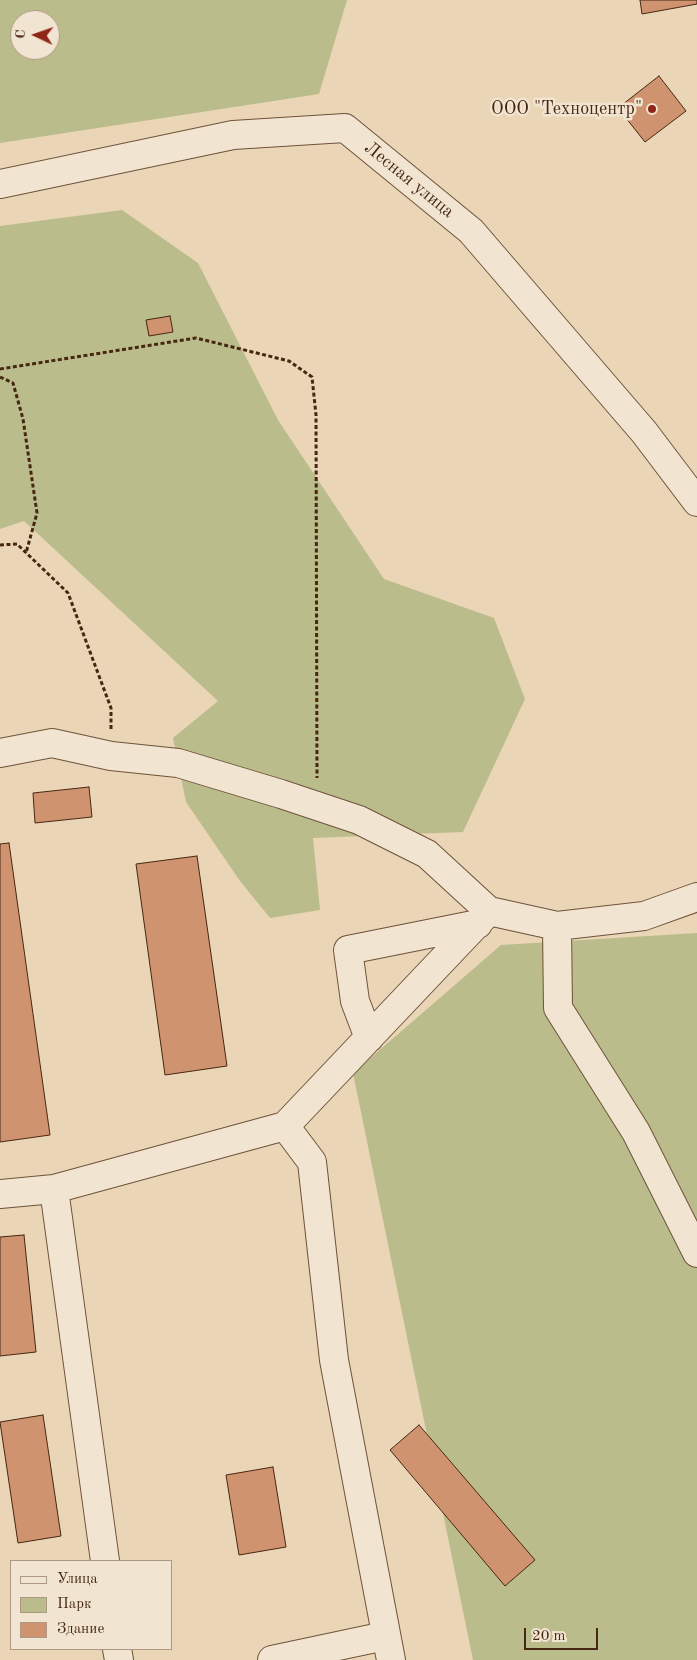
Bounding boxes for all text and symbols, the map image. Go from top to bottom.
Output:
north arrow [10,10,60,60]
text: С [14,29,28,39]
place label: ООО "Техноцентр" [491,98,642,120]
marker: ООО "Техноцентр" [646,103,658,115]
street label: Лесная улица [360,137,458,223]
legend [10,1560,172,1650]
text: Улица [57,1572,98,1587]
text: Парк [57,1597,92,1612]
scale bar [527,1618,601,1650]
text: Здание [57,1622,104,1637]
text: 20 m [532,1629,566,1644]

